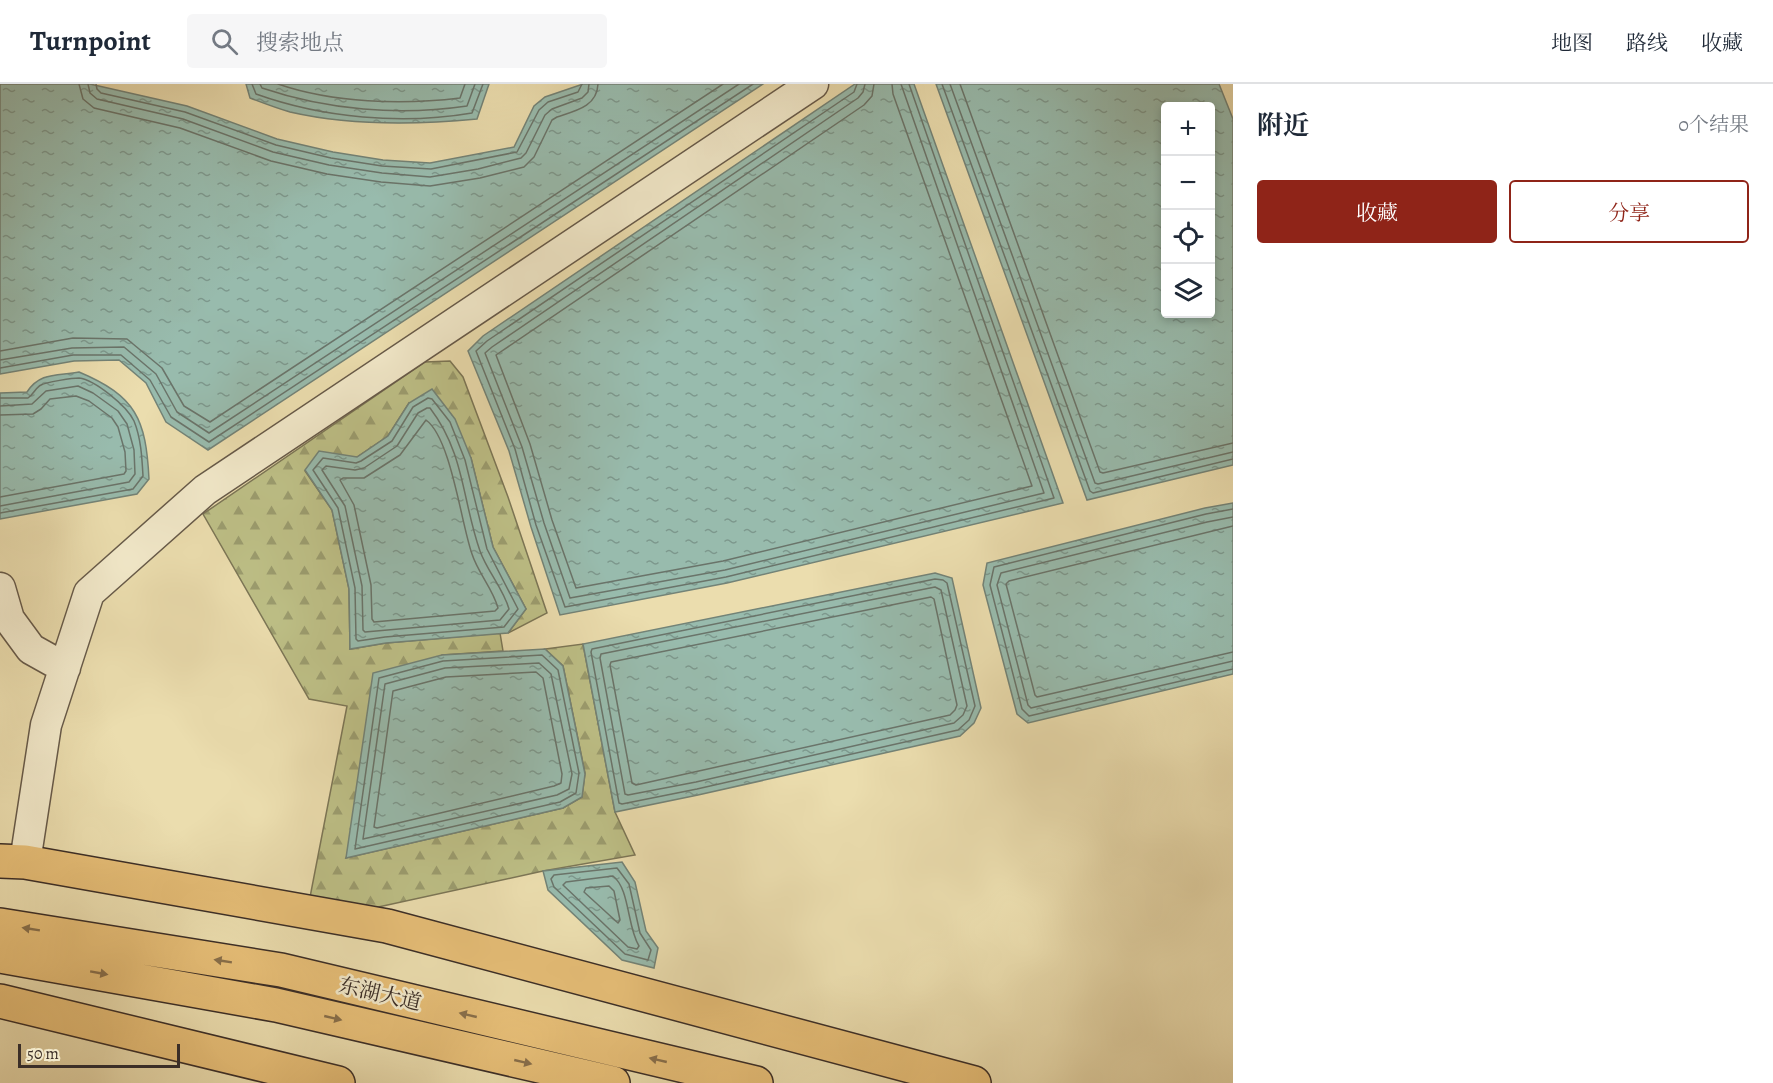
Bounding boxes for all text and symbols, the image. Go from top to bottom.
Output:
search box [187,14,607,68]
text: Turnpoint [30,22,151,60]
icon: search [208,25,241,58]
text: 搜索地点 [256,28,344,58]
text: 地图 [1551,29,1593,57]
text: 路线 [1626,29,1668,57]
text: 收藏 [1701,29,1743,57]
map controls [1161,102,1215,318]
button: + [1161,102,1215,156]
text: 附近 [1257,108,1309,143]
text: 0个结果 [1678,111,1749,138]
button: − [1161,156,1215,210]
button: 收藏 [1257,180,1497,243]
button: 分享 [1509,180,1749,243]
button: locate [1161,210,1215,264]
button: layers [1161,264,1215,318]
one-way arrow [21,925,40,934]
one-way arrow [213,956,232,965]
one-way arrow [90,969,109,978]
street label: 东湖大道 [336,971,424,1017]
one-way arrow [459,1009,478,1019]
one-way arrow [324,1014,342,1024]
scale bar [18,1041,180,1068]
text: 50 m [27,1043,59,1065]
one-way arrow [649,1054,667,1064]
one-way arrow [514,1058,532,1068]

